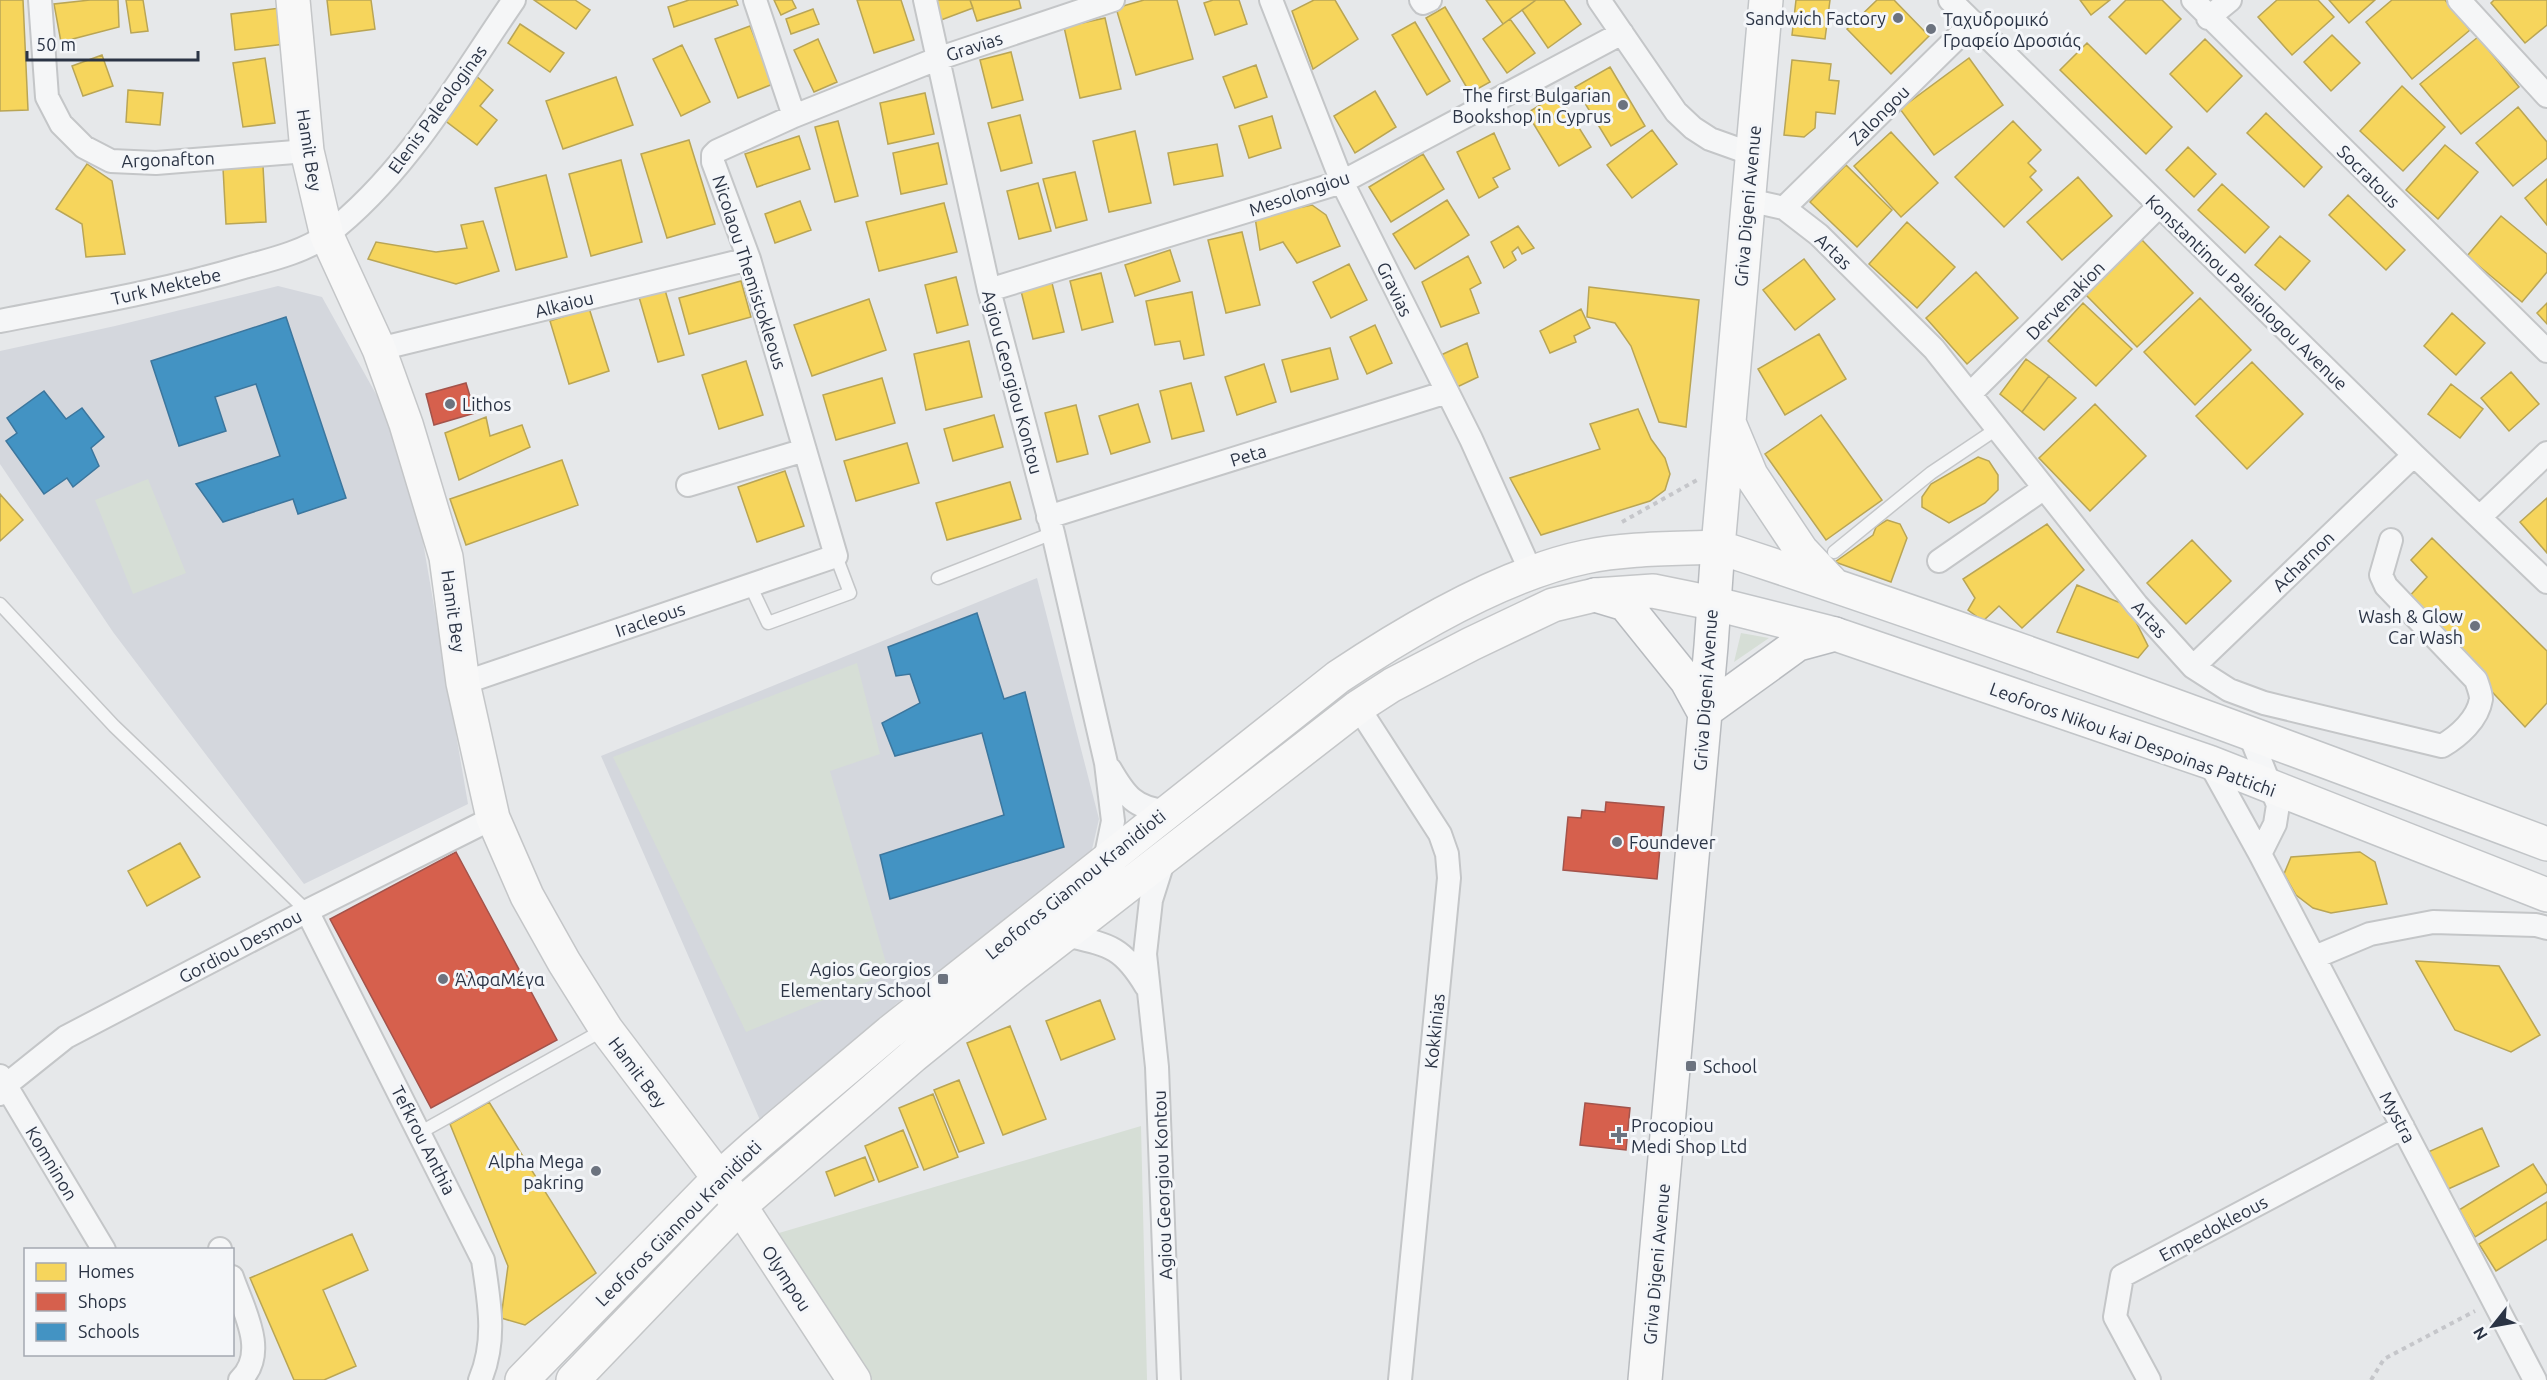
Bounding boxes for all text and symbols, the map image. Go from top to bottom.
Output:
place label: Sandwich Factory [1746,8,1886,28]
place label: Ταχυδρομικό Γραφείο Δροσιάς [1943,9,2081,51]
marker: Sandwich Factory [1891,11,1905,25]
marker: Ταχυδρομικό Γραφείο Δροσιάς [1924,22,1938,36]
scale bar [27,24,198,62]
street label: Gravias [943,27,1005,65]
text: 50 m [36,34,76,54]
street label: Elenis Paleologinas [384,41,490,177]
street label: Zalongou [1845,81,1913,149]
place label: The first Bulgarian Bookshop in Cyprus [1452,85,1611,126]
marker: The first Bulgarian Bookshop in Cyprus [1616,98,1630,112]
street label: Hamit Bey [294,107,326,193]
street label: Griva Digeni Avenue [1730,124,1764,288]
street label: Socratous [2334,141,2405,212]
street label: Argonafton [121,147,215,171]
street label: Mesolongiou [1246,166,1352,220]
street label: Nicolaou Themistokleous [709,172,791,372]
street label: Konstantinou Palaiologou Avenue [2142,190,2352,394]
street label: Artas [1812,229,1856,273]
street label: Dervenakion [2022,257,2108,343]
street label: Gravias [1373,258,1417,320]
street label: Turk Mektebe [109,264,223,308]
street label: Alkaiou [533,287,595,321]
street label: Agiou Georgiou Kontou [979,288,1047,476]
place label: Lithos [462,394,511,414]
marker: Lithos [443,397,457,411]
street label: Peta [1228,440,1268,470]
street label: Acharnon [2268,527,2338,595]
street label: Hamit Bey [438,569,470,654]
street label: Artas [2128,596,2172,642]
street label: Iracleous [613,598,688,640]
place label: Wash & Glow Car Wash [2358,606,2463,647]
street label: Griva Digeni Avenue [1689,608,1721,772]
marker: Wash & Glow Car Wash [2468,619,2482,633]
street label: Leoforos Nikou kai Despoinas Pattichi [1987,678,2279,800]
street label: Leoforos Giannou Kranidioti [981,805,1169,963]
place label: Foundever [1629,832,1716,852]
marker: Foundever [1610,835,1624,849]
street label: Gordiou Desmou [175,905,305,987]
place label: Agios Georgios Elementary School [780,959,931,1000]
place label: ΆλφαΜέγα [455,969,545,989]
marker: ΆλφαΜέγα [436,972,450,986]
marker: Agios Georgios Elementary School [936,972,950,986]
street label: Kokkinias [1420,992,1448,1070]
street label: Hamit Bey [605,1033,671,1111]
place label: School [1703,1056,1757,1076]
marker: School [1684,1059,1698,1073]
street label: Tefkrou Anthia [388,1082,460,1198]
street label: Mystra [2376,1088,2420,1146]
street label: Agiou Georgiou Kontou [1149,1090,1175,1280]
place label: Procopiou Medi Shop Ltd [1631,1115,1747,1156]
street label: Komninon [22,1122,82,1204]
marker: Procopiou Medi Shop Ltd [1612,1128,1626,1142]
street label: Leoforos Giannou Kranidioti [591,1136,765,1310]
place label: Alpha Mega pakring [488,1151,584,1192]
marker: Alpha Mega pakring [589,1164,603,1178]
street label: Griva Digeni Avenue [1639,1182,1673,1346]
street label: Empedokleous [2156,1191,2271,1265]
street label: Olympou [758,1241,816,1315]
legend [24,1248,234,1356]
text: Homes [78,1261,135,1281]
text: Shops [78,1291,127,1311]
north arrow [2463,1296,2523,1356]
text: Schools [78,1321,140,1341]
text: N [2469,1324,2491,1343]

